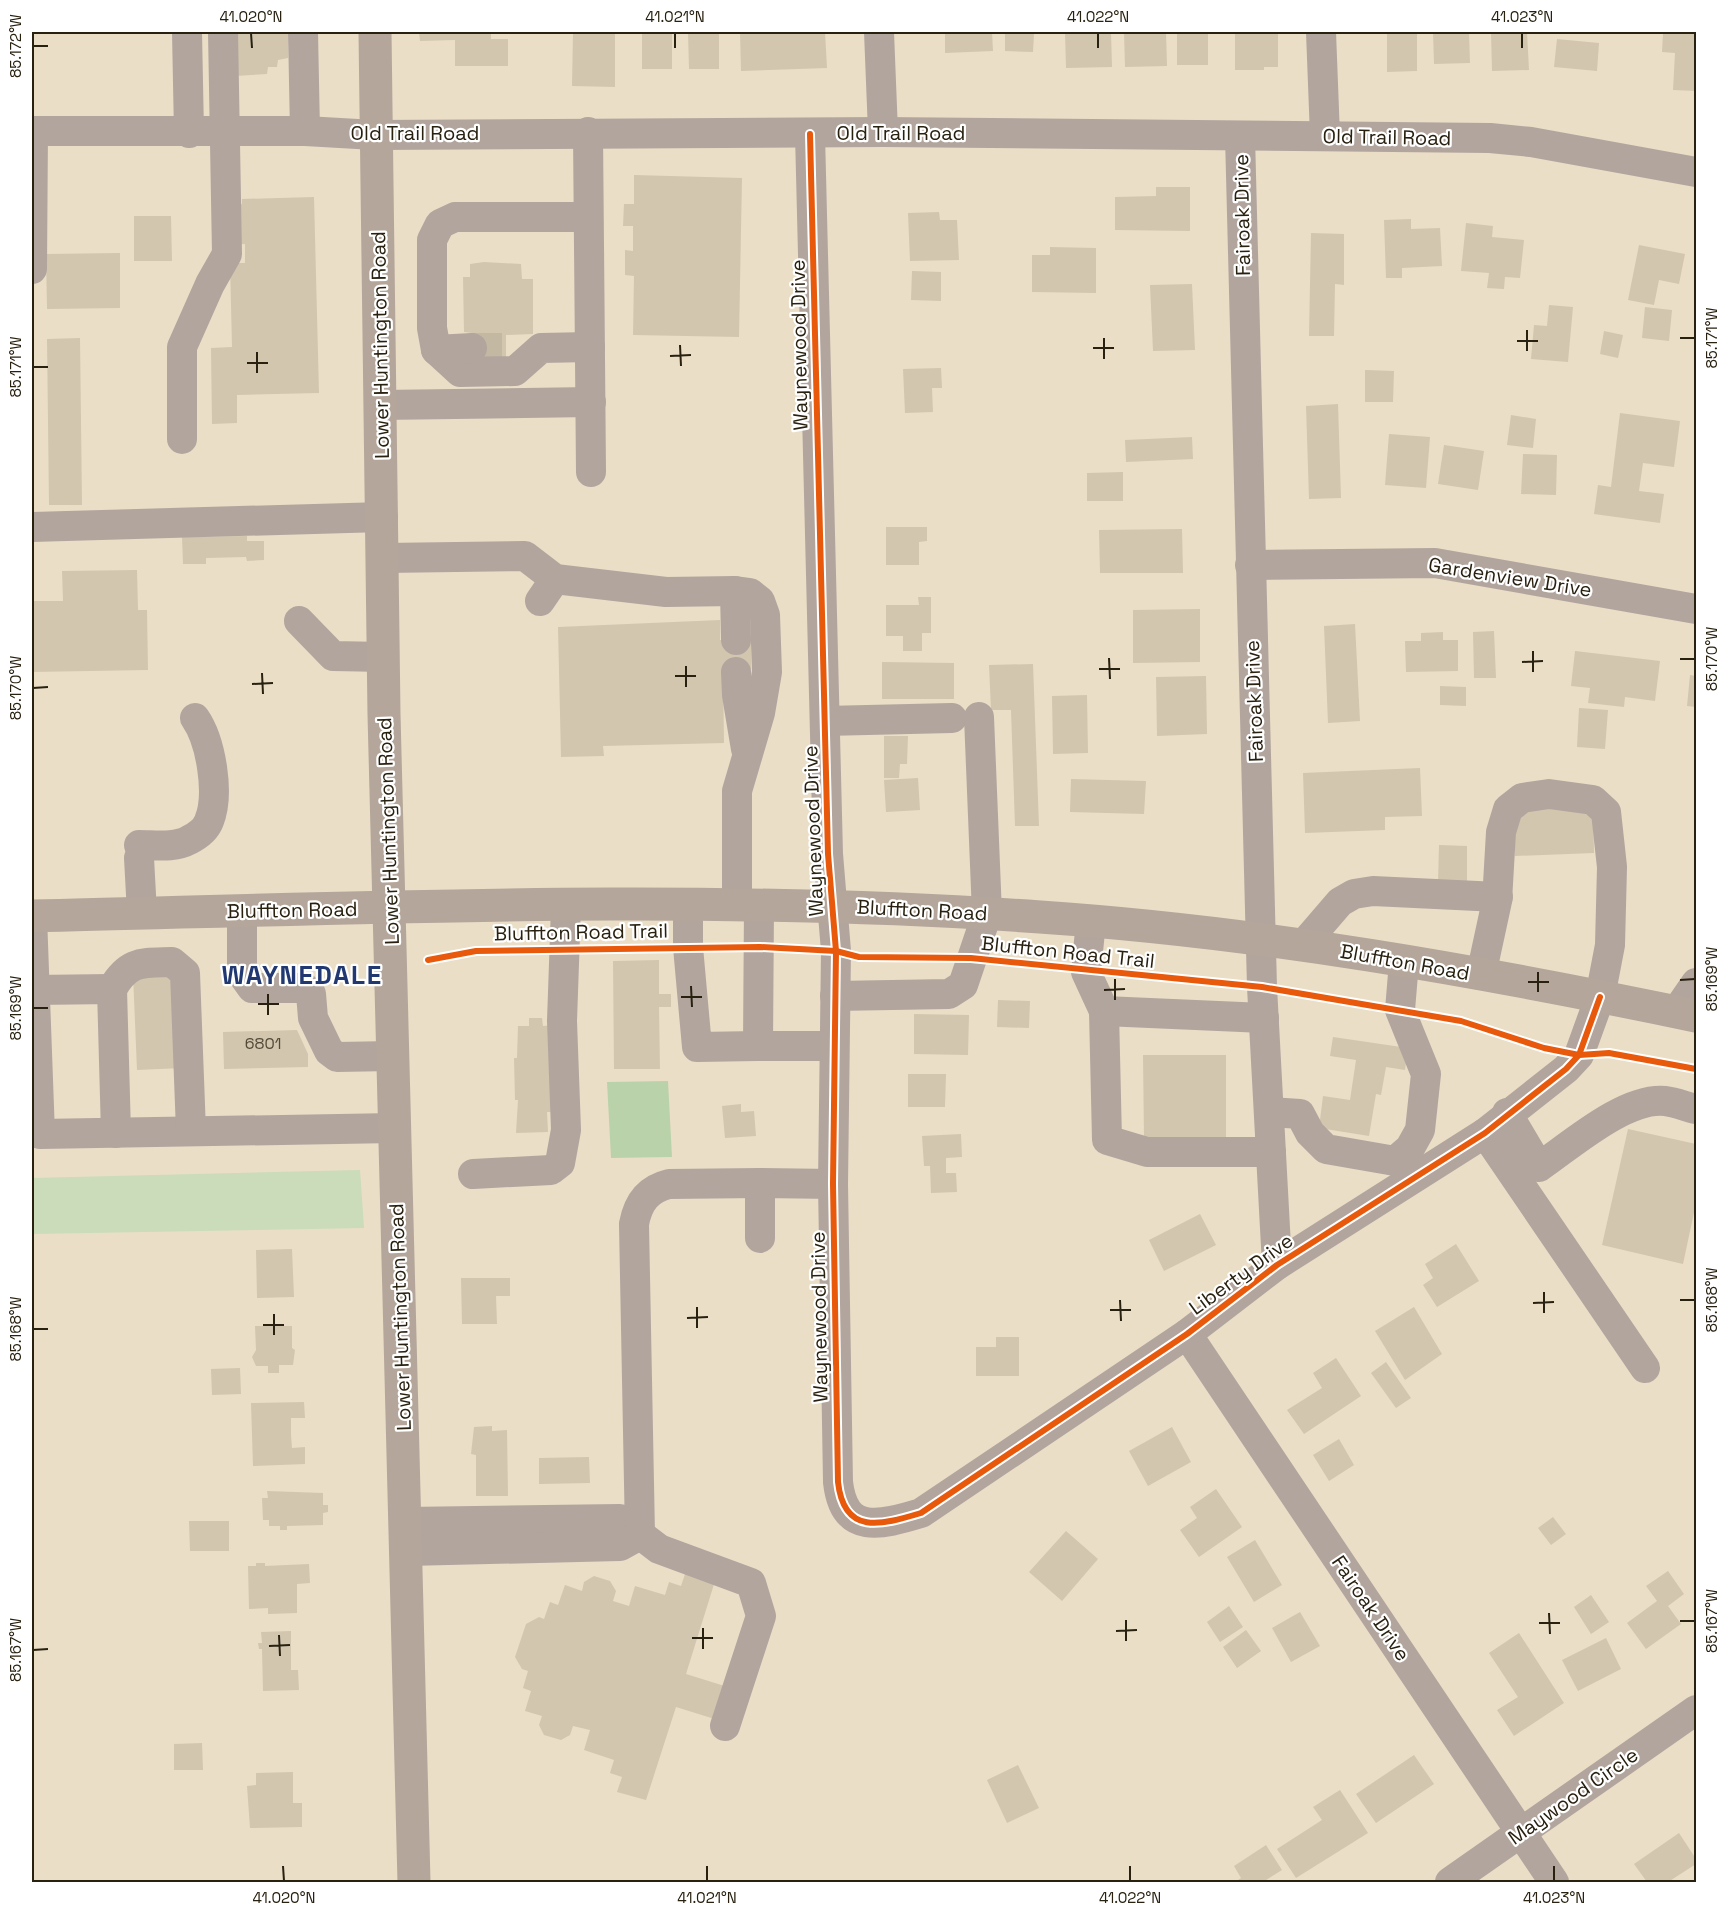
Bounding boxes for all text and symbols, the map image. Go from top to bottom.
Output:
text: 41.020°N [220,7,282,26]
text: 41.021°N [645,7,705,26]
text: 41.022°N [1067,7,1129,26]
text: 41.023°N [1491,7,1553,26]
text: 85.172°W [6,14,25,78]
street label: Old Trail Road [351,120,479,146]
street label: Old Trail Road [837,120,965,146]
street label: Old Trail Road [1322,123,1452,151]
street label: Fairoak Drive [1228,154,1256,276]
street label: Lower Huntington Road [365,231,395,459]
street label: Waynewood Drive [785,259,813,431]
text: 85.171°W [1702,307,1721,369]
text: 85.171°W [6,336,25,398]
street label: Gardenview Drive [1427,551,1593,603]
text: 85.170°W [1702,627,1721,691]
street label: Fairoak Drive [1239,640,1269,762]
text: 85.170°W [6,656,25,720]
street label: Lower Huntington Road [371,717,405,945]
street label: Waynewood Drive [797,745,829,917]
street label: Bluffton Road [856,894,988,926]
street label: Bluffton Road [226,896,358,924]
street label: Bluffton Road Trail [494,917,668,947]
street label: Bluffton Road Trail [980,930,1156,974]
street label: Bluffton Road [1338,938,1472,986]
text: 85.169°W [1702,947,1721,1012]
district label: WAYNEDALE [221,958,383,992]
text: 85.169°W [6,976,25,1041]
house number: 6801 [245,1033,281,1054]
street label: Lower Huntington Road [383,1203,417,1431]
street label: Liberty Drive [1184,1227,1298,1321]
street label: Waynewood Drive [805,1231,833,1403]
text: 85.168°W [1702,1267,1721,1333]
text: 85.168°W [6,1296,25,1362]
street label: Fairoak Drive [1326,1550,1416,1666]
text: 85.167°W [1702,1589,1721,1653]
text: 85.167°W [6,1618,25,1682]
street label: Maywood Circle [1503,1741,1643,1851]
text: 41.020°N [253,1888,315,1907]
text: 41.021°N [677,1888,737,1907]
text: 41.022°N [1099,1888,1161,1907]
text: 41.023°N [1523,1888,1585,1907]

